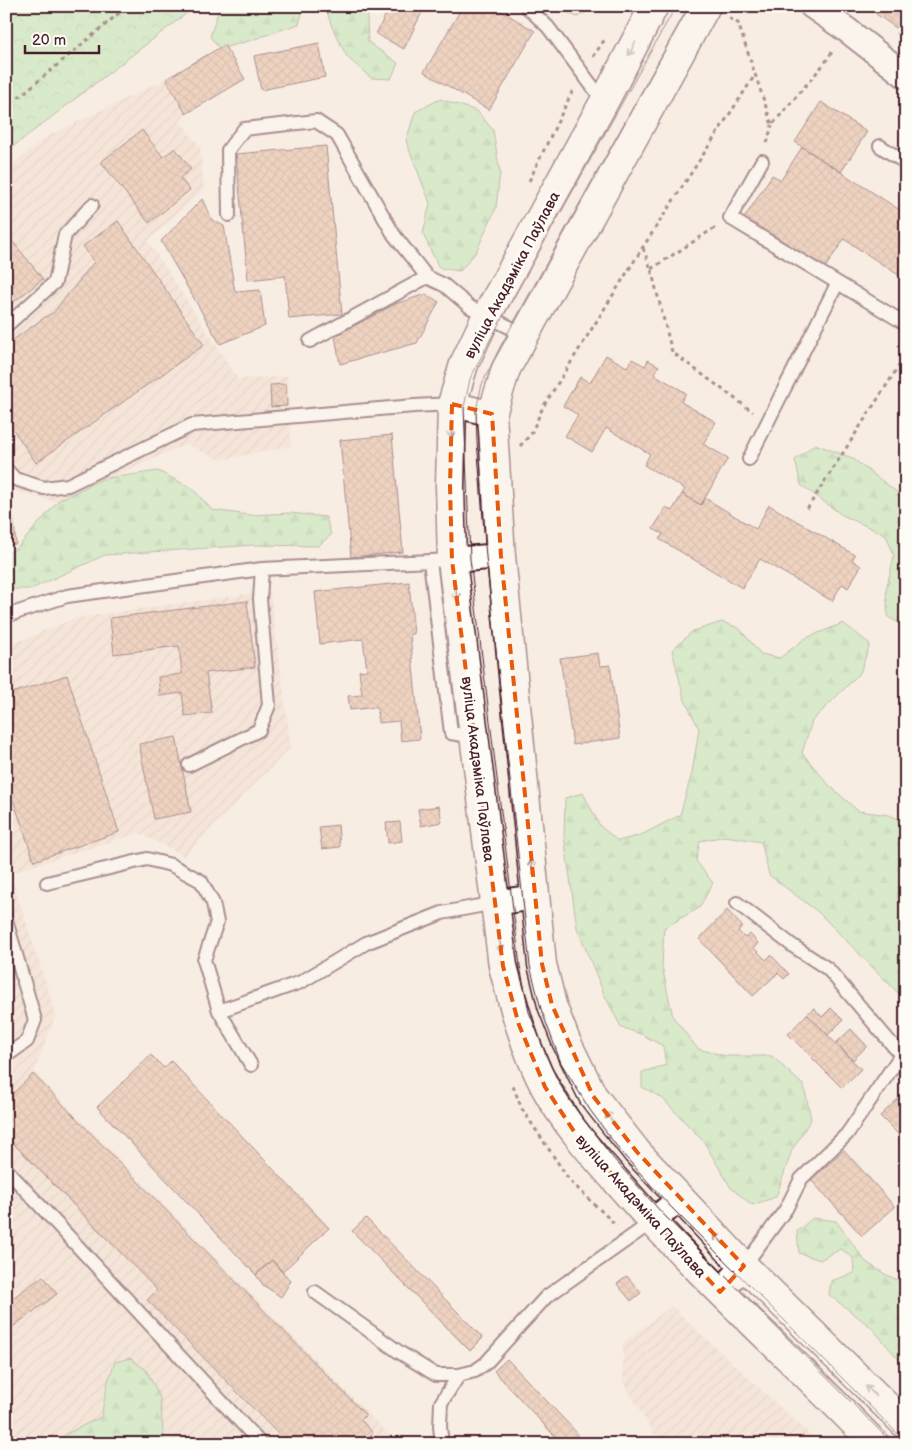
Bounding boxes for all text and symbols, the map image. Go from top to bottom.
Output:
scale bar [25,22,99,54]
text: 20 m [32,31,66,50]
one-way arrow [627,42,637,57]
street label: вуліца Акадэміка Паўлава [460,188,565,362]
one-way arrow [447,423,456,439]
one-way arrow [451,585,461,601]
street label: вуліца Акадэміка Паўлава [457,675,498,863]
one-way arrow [528,859,537,875]
one-way arrow [495,937,505,953]
one-way arrow [605,1112,616,1125]
street label: вуліца Акадэміка Паўлава [571,1131,710,1282]
one-way arrow [713,1233,725,1245]
one-way arrow [865,1385,877,1397]

